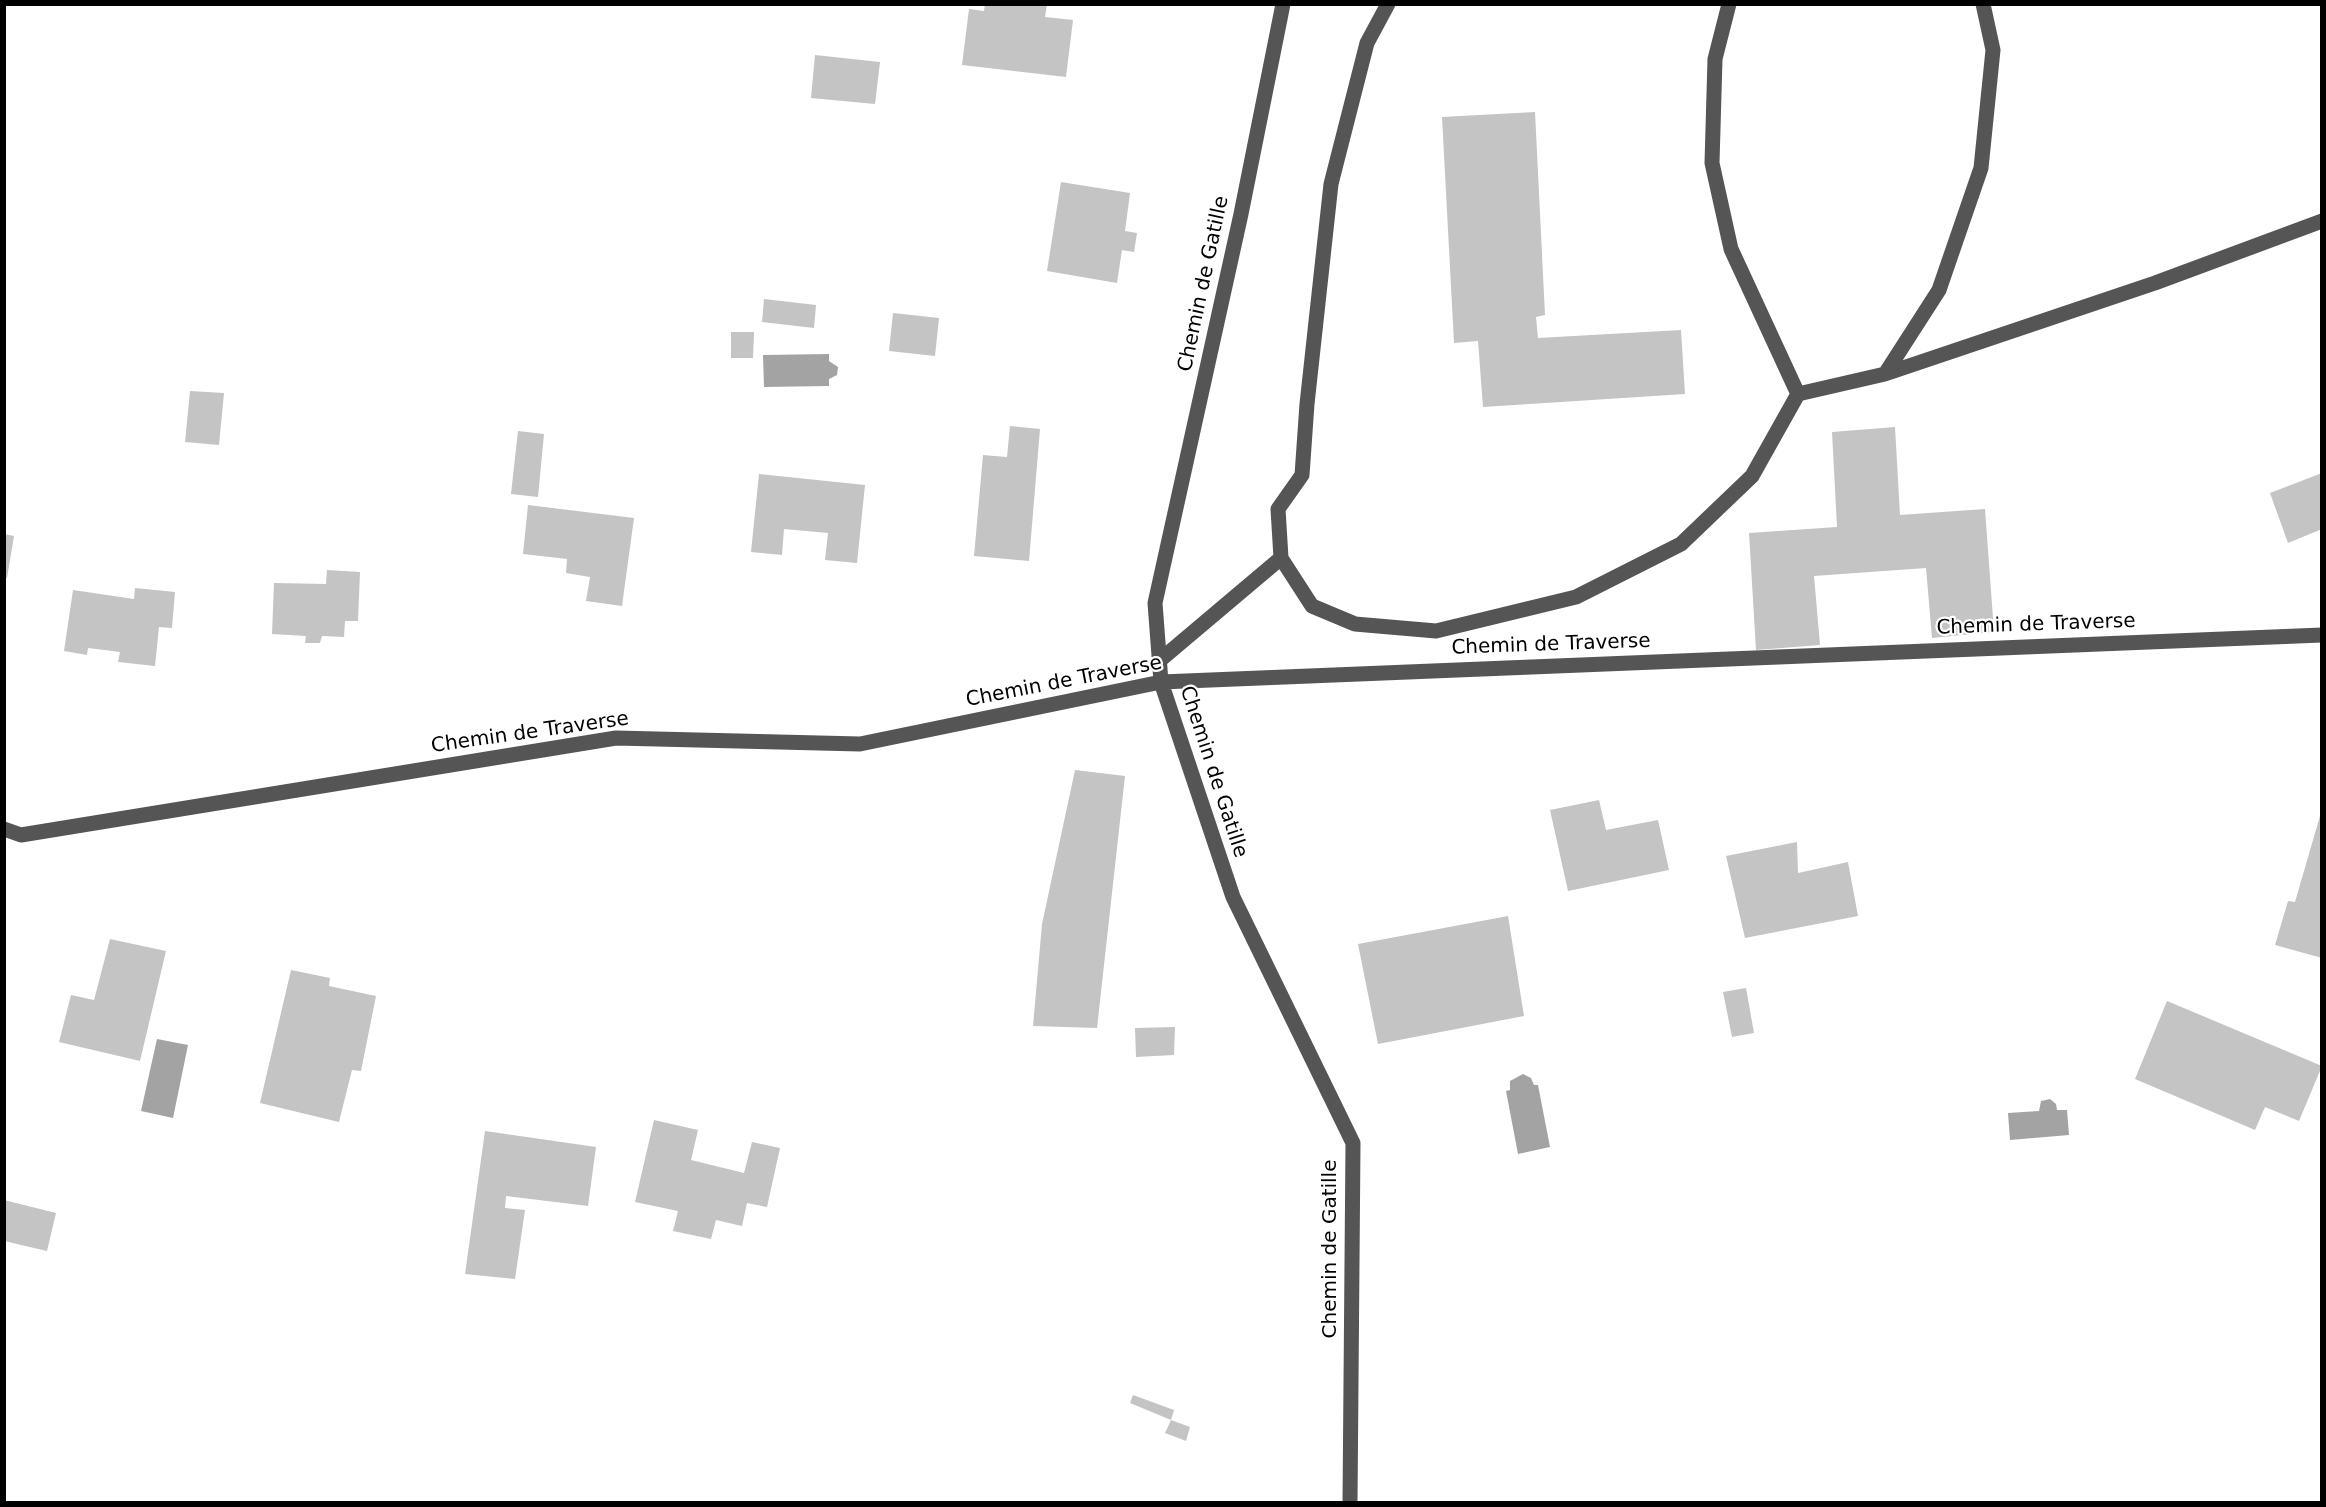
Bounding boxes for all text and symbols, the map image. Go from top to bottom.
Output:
street label: Chemin de Gatille [1174,194,1234,374]
street label: Chemin de Traverse [1936,610,2136,640]
street label: Chemin de Traverse [1451,630,1651,660]
street label: Chemin de Traverse [964,651,1164,713]
street label: Chemin de Gatille [1174,683,1252,861]
street label: Chemin de Traverse [430,707,630,759]
street label: Chemin de Gatille [1319,1160,1343,1338]

